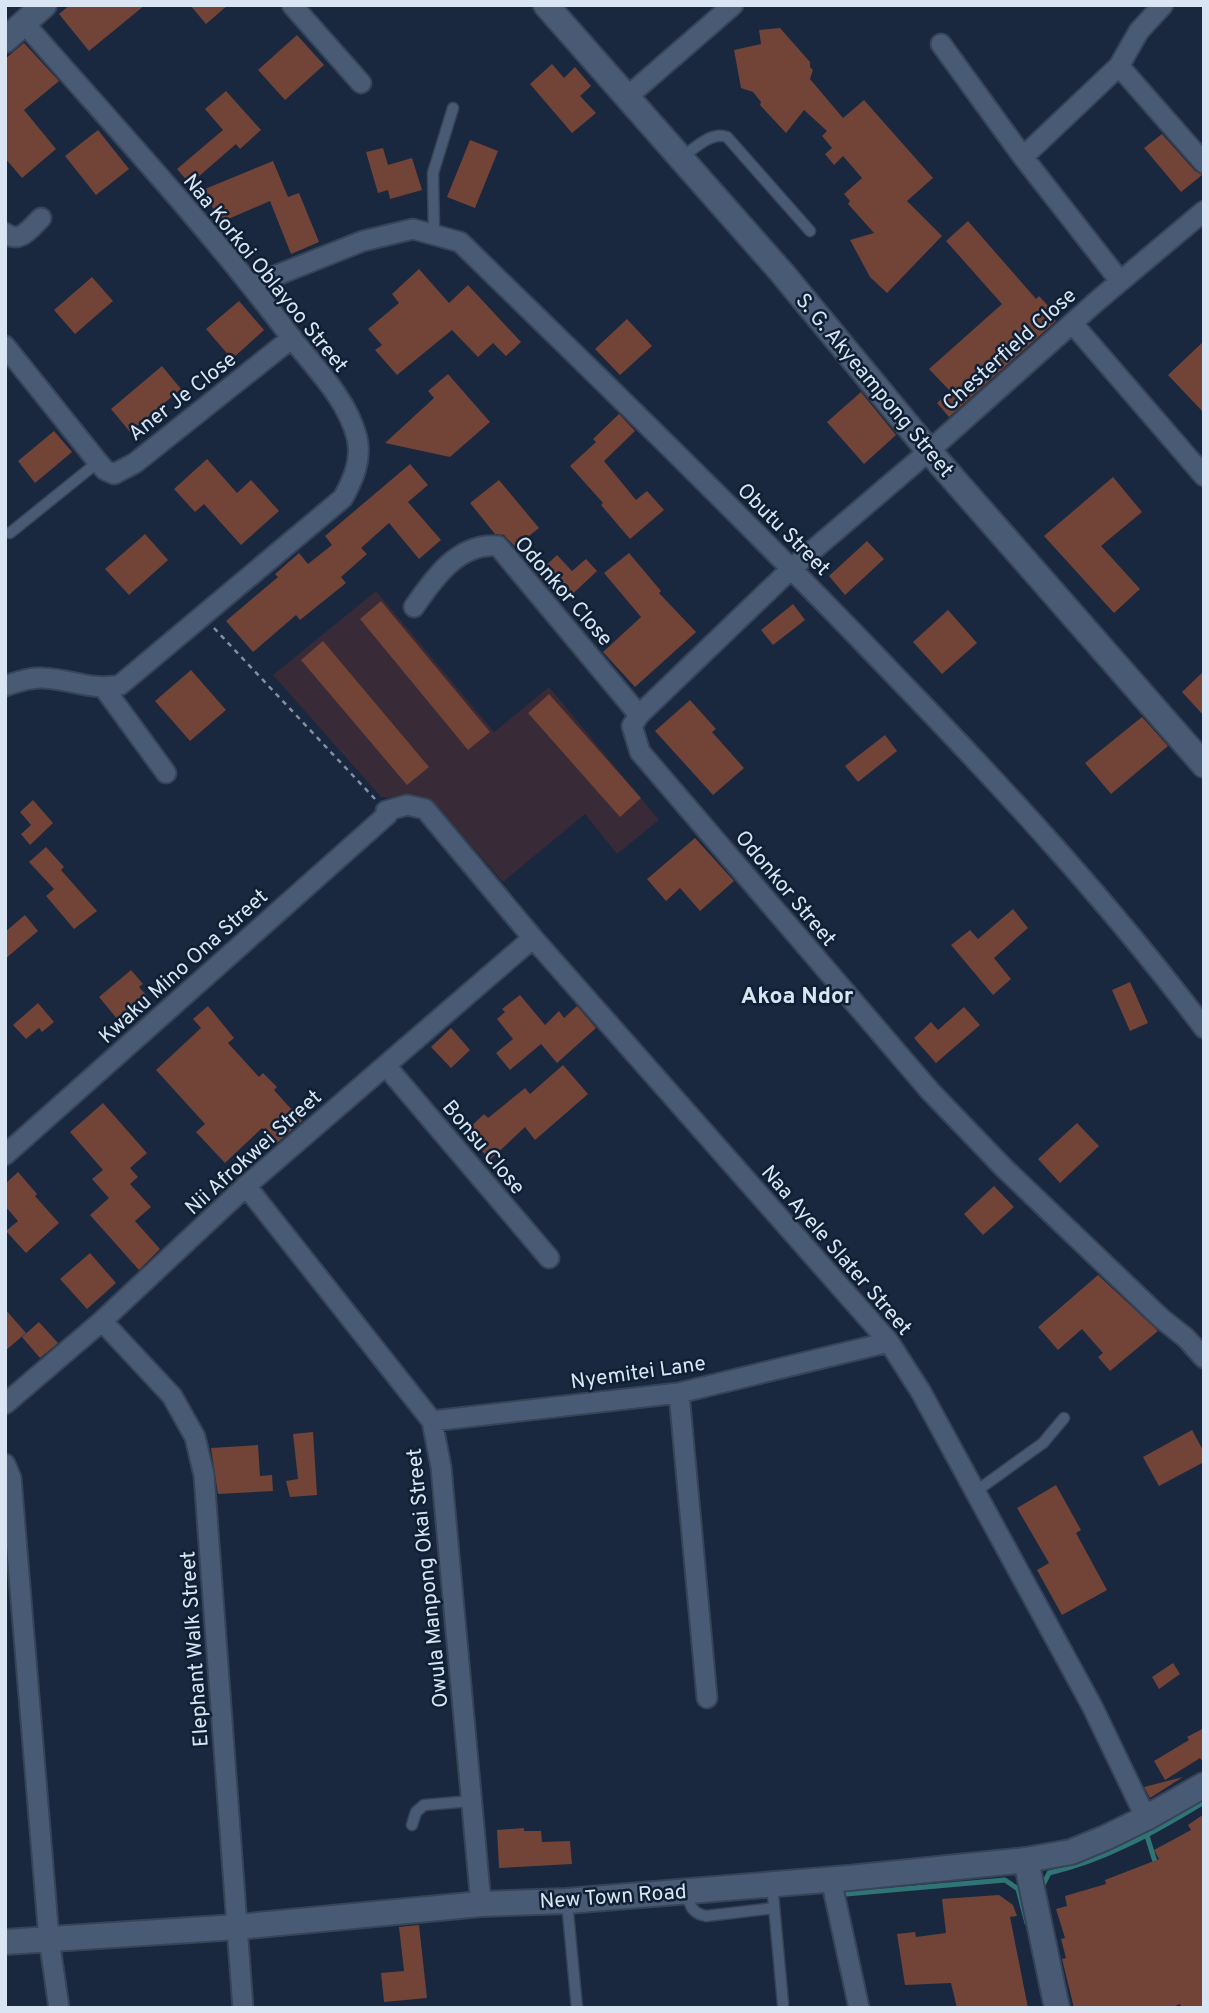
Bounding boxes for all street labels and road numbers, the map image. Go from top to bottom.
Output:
street label: Naa Korkoi Oblayoo Street [176,169,353,379]
street label: Chesterfield Close [937,283,1083,418]
street label: S. G. Akyeampong Street [789,288,959,484]
street label: Aner Je Close [123,346,243,448]
street label: Obutu Street [731,478,835,582]
street label: Odonkor Close [508,531,618,653]
street label: Odonkor Street [728,825,841,953]
street label: Kwaku Mino Ona Street [94,884,274,1050]
street label: Nii Afrokwei Street [180,1085,328,1222]
street label: Bonsu Close [435,1095,530,1201]
street label: Naa Ayele Slater Street [755,1160,917,1342]
street label: Nyemitei Lane [569,1351,708,1396]
street label: Owula Manpong Okai Street [401,1447,456,1709]
street label: Elephant Walk Street [175,1550,216,1748]
street label: New Town Road [539,1879,688,1916]

